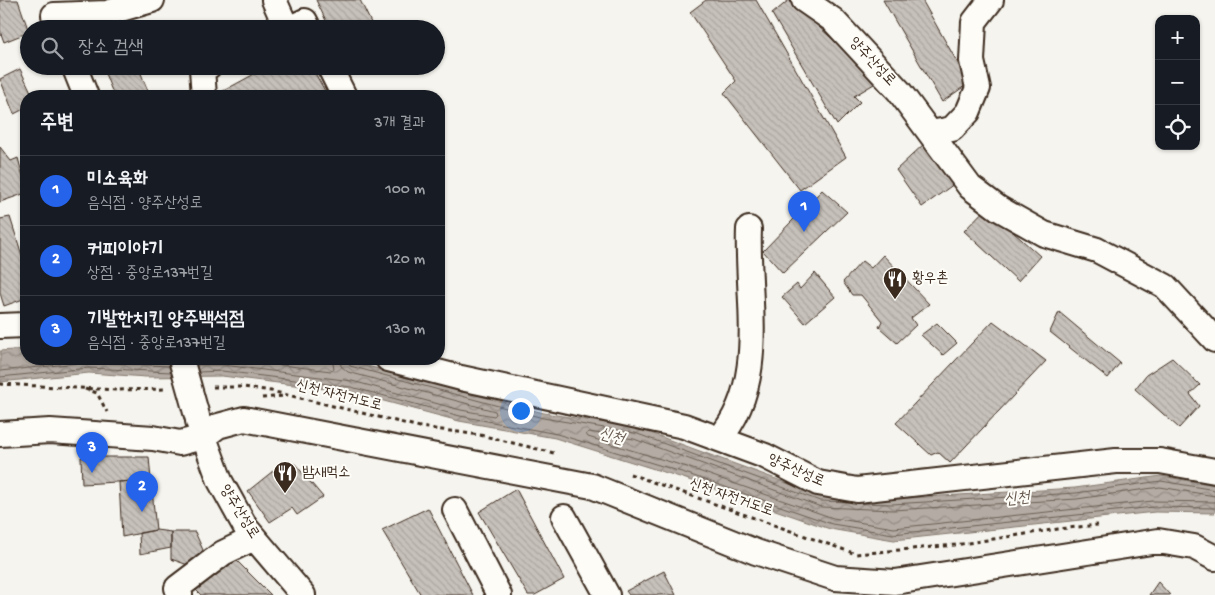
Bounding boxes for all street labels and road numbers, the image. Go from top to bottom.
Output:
street label: 양주산성로 [845,34,899,90]
street label: 신천 자전거도로 [294,377,384,415]
street label: 양주산성로 [765,451,827,491]
street label: 신천 자전거도로 [686,475,776,521]
street label: 양주산성로 [215,482,263,542]

